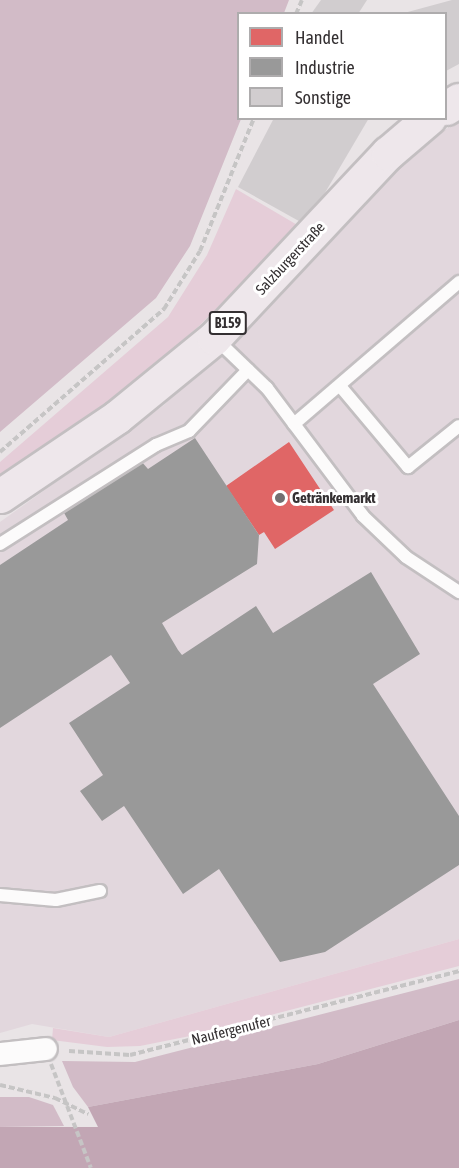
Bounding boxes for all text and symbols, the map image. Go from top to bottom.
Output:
legend [237,12,447,120]
text: Handel [295,27,344,48]
text: Industrie [295,57,355,78]
text: Sonstige [295,87,351,108]
street label: Salzburgerstraße [252,218,328,298]
road number: B159 [208,312,248,334]
place label: Getränkemarkt [292,489,376,507]
marker: Getränkemarkt [273,491,287,505]
street label: Naufergenufer [190,1011,272,1049]

